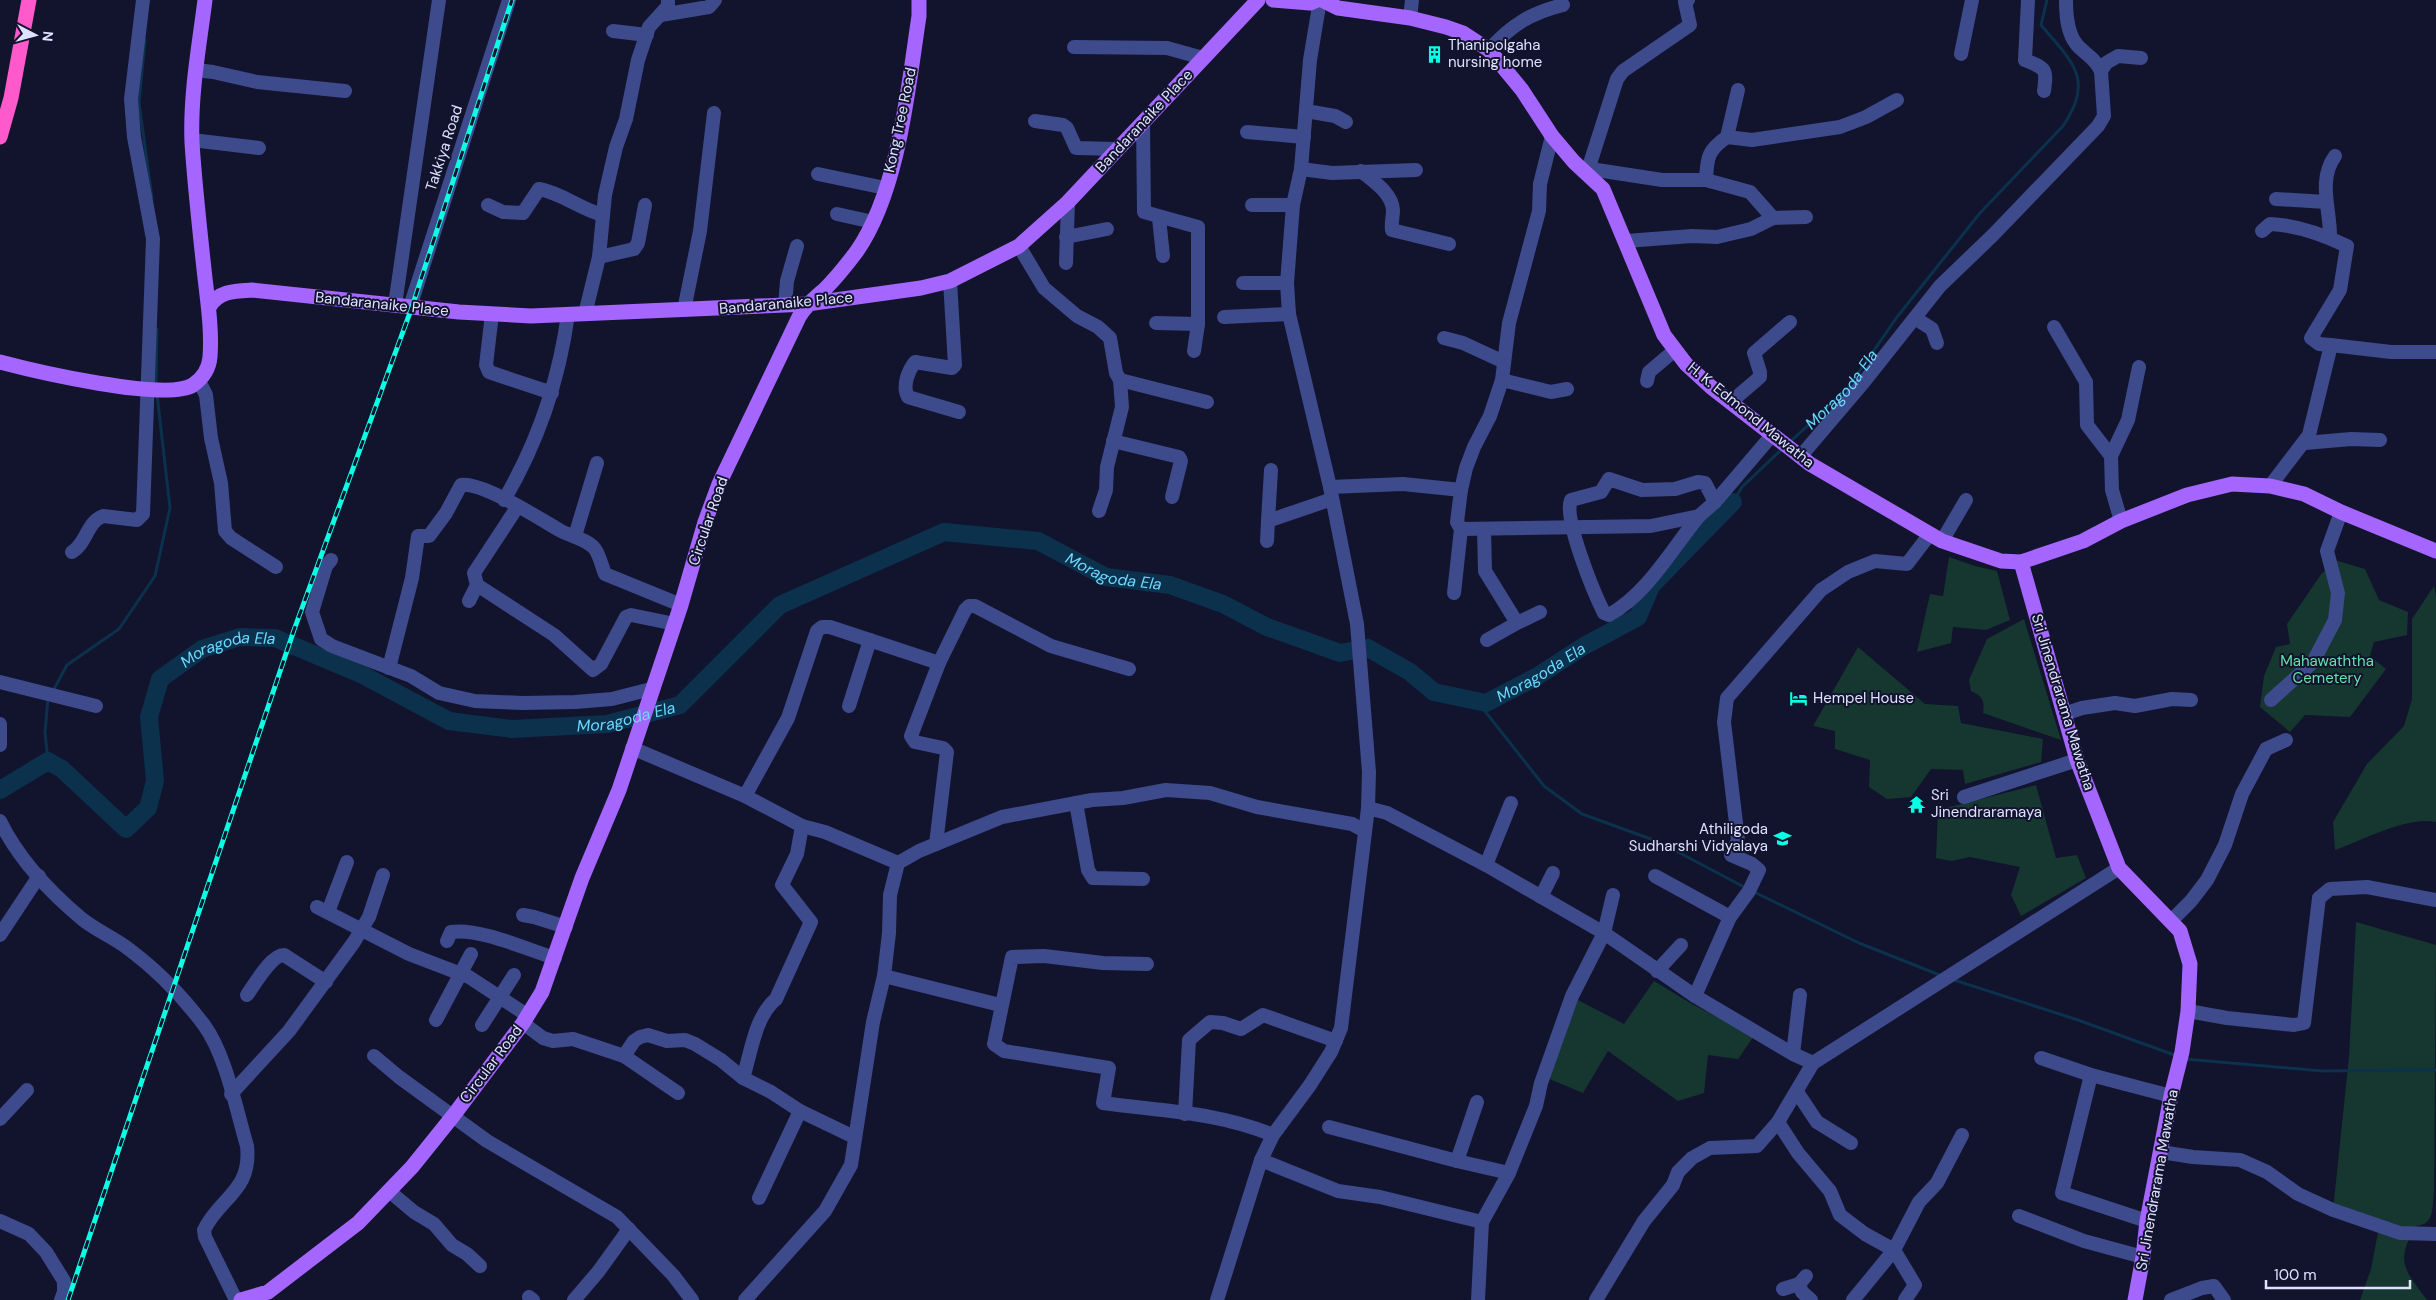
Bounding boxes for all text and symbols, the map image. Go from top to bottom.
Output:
north arrow [10,10,60,60]
text: N [38,30,57,42]
place label: Thanipolgaha nursing home [1448,35,1542,72]
building icon: Thanipolgaha nursing home [1424,44,1444,64]
street label: Bandaranaike Place [1091,65,1197,177]
street label: Kong Tree Road [879,66,921,174]
street label: Takkiya Road [421,103,467,193]
street label: Bandaranaike Place [314,287,450,321]
street label: Bandaranaike Place [718,287,854,319]
water label: Moragoda Ela [1801,345,1883,434]
street label: H. K. Edmond Mawatha [1684,358,1818,472]
street label: Circular Road [683,474,733,568]
water label: Moragoda Ela [1062,548,1163,595]
street label: Sri Jinendrarama Mawatha [2027,611,2099,793]
water label: Moragoda Ela [176,627,276,672]
water label: Moragoda Ela [1493,638,1590,707]
park label: Mahawaththa Cemetery [2280,651,2374,688]
hotel icon: Hempel House [1789,688,1809,708]
place label: Hempel House [1813,688,1914,708]
water label: Moragoda Ela [576,697,678,737]
place label: Sri Jinendraramaya [1931,785,2042,822]
temple icon: Sri Jinendraramaya [1907,794,1927,814]
place label: Athiligoda Sudharshi Vidyalaya [1629,819,1768,856]
school or university icon: Athiligoda Sudharshi Vidyalaya [1772,828,1792,848]
street label: Circular Road [455,1021,527,1107]
street label: Sri Jinendrarama Mawatha [2131,1088,2183,1272]
scale bar [2266,1258,2410,1290]
text: 100 m [2274,1265,2317,1285]

